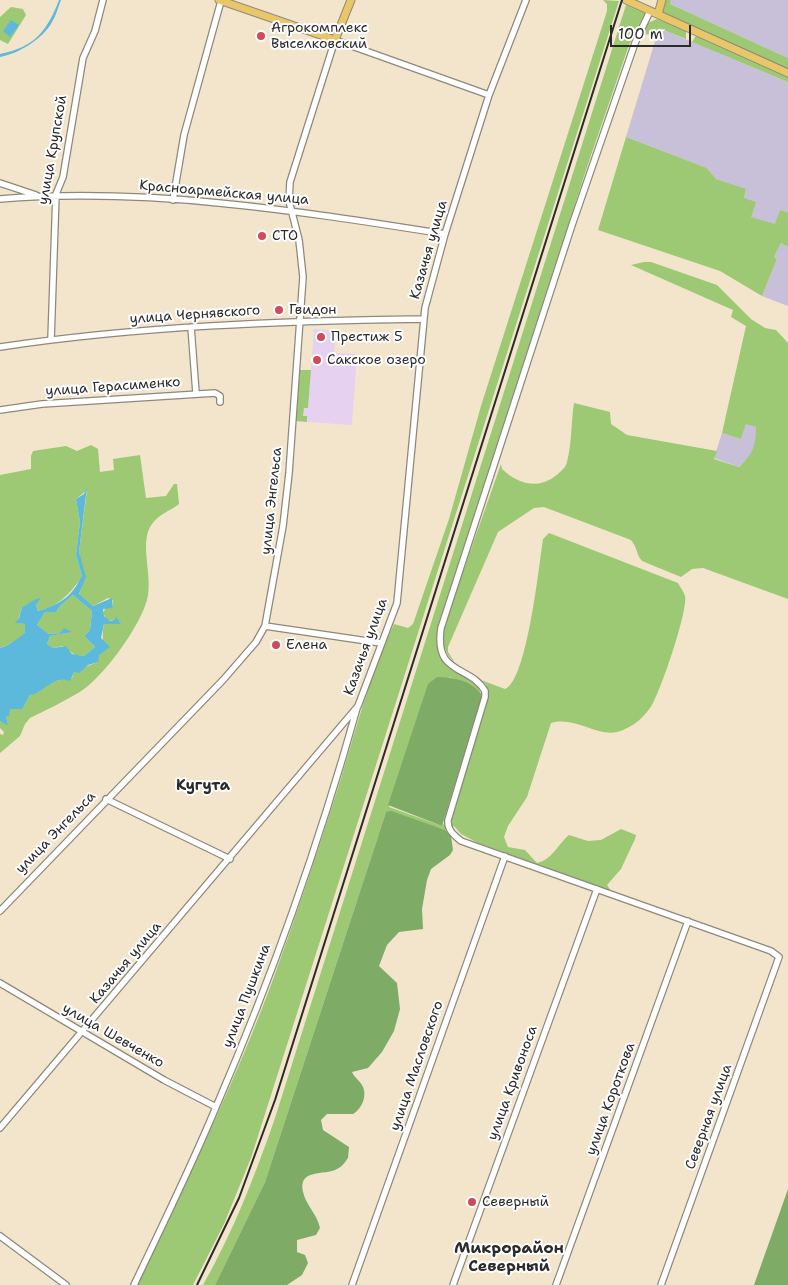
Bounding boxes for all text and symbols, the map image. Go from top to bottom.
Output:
scale bar [613,15,694,47]
place label: Агрокомплекс Выселковский [271,20,368,52]
text: 100 m [618,24,663,44]
marker: Агрокомплекс Выселковский [255,30,267,42]
street label: улица Крупской [35,94,71,206]
street label: Красноармейская улица [138,177,310,209]
street label: Казачья улица [407,199,451,301]
place label: СТО [272,228,298,244]
marker: СТО [256,230,268,242]
street label: улица Чернявского [129,302,261,328]
place label: Гвидон [289,302,337,318]
marker: Гвидон [273,304,285,316]
place label: Престиж 5 [331,329,403,345]
marker: Престиж 5 [315,331,327,343]
place label: Сакское озеро [327,352,426,368]
marker: Сакское озеро [311,354,323,366]
street label: улица Герасименко [45,374,181,400]
street label: улица Энгельса [258,446,286,556]
street label: Казачья улица [341,596,391,698]
place label: Елена [286,637,327,653]
marker: Елена [270,639,282,651]
district label: Кугута [176,777,230,795]
street label: улица Энгельса [12,788,100,878]
street label: Казачья улица [87,919,165,1007]
street label: улица Пушкина [219,942,275,1050]
street label: улица Масловского [387,999,447,1133]
street label: улица Шевченко [59,1000,167,1072]
street label: улица Кривоноса [484,1023,542,1143]
street label: улица Короткова [583,1040,639,1158]
street label: Северная улица [682,1062,736,1172]
place label: Северный [482,1194,549,1210]
marker: Северный [466,1196,478,1208]
district label: Микрорайон Северный [454,1239,564,1277]

